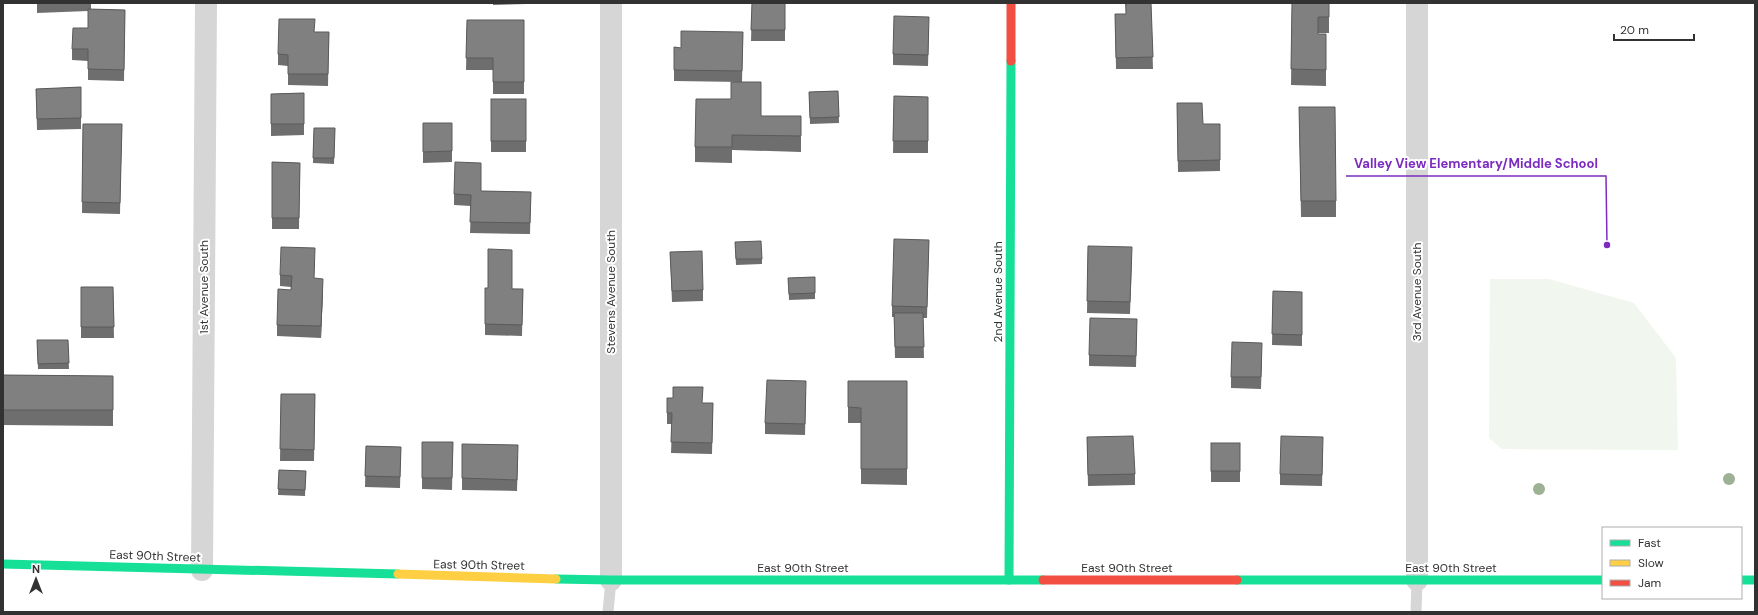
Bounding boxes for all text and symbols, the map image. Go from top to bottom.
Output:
scale bar [1614,16,1694,42]
text: 20 m [1620,22,1649,38]
callout: Valley View Elementary/Middle School [1346,151,1606,176]
text: Valley View Elementary/Middle School [1354,155,1598,172]
street label: Stevens Avenue South [603,230,619,354]
street label: 1st Avenue South [196,240,212,334]
street label: 2nd Avenue South [990,241,1006,343]
street label: 3rd Avenue South [1409,243,1425,341]
legend [1602,527,1742,599]
text: Fast [1638,535,1661,551]
street label: East 90th Street [109,546,201,566]
text: Slow [1638,555,1664,571]
street label: East 90th Street [433,556,525,574]
north arrow [16,559,56,599]
street label: East 90th Street [757,560,849,576]
street label: East 90th Street [1081,560,1173,576]
street label: East 90th Street [1405,560,1497,576]
text: N [32,562,40,576]
text: Jam [1638,575,1661,591]

